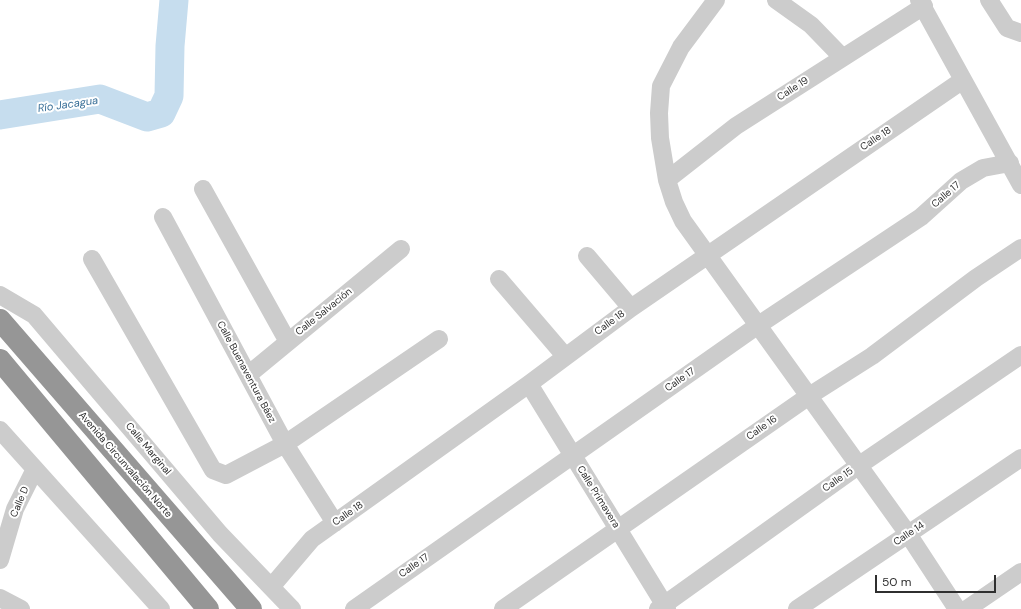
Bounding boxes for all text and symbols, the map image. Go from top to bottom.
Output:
street label: Calle 19 [775,74,811,104]
water label: Río Jacagua [37,94,99,116]
street label: Calle 18 [858,124,894,154]
street label: Calle 17 [929,179,963,211]
street label: Calle Salvación [293,286,355,338]
street label: Calle 18 [592,308,628,338]
street label: Calle Buenaventura Báez [214,319,278,425]
street label: Calle 17 [663,365,697,395]
street label: Avenida Circunvalación Norte [76,410,174,520]
street label: Calle 16 [744,413,780,443]
street label: Calle Marginal [123,421,173,477]
street label: Calle Primavera [574,464,622,530]
street label: Calle 15 [820,465,856,495]
street label: Calle D [8,485,32,519]
street label: Calle 18 [330,499,366,529]
street label: Calle 14 [891,519,927,549]
street label: Calle 17 [397,551,431,581]
scale bar [877,567,998,593]
text: 50 m [882,574,911,590]

